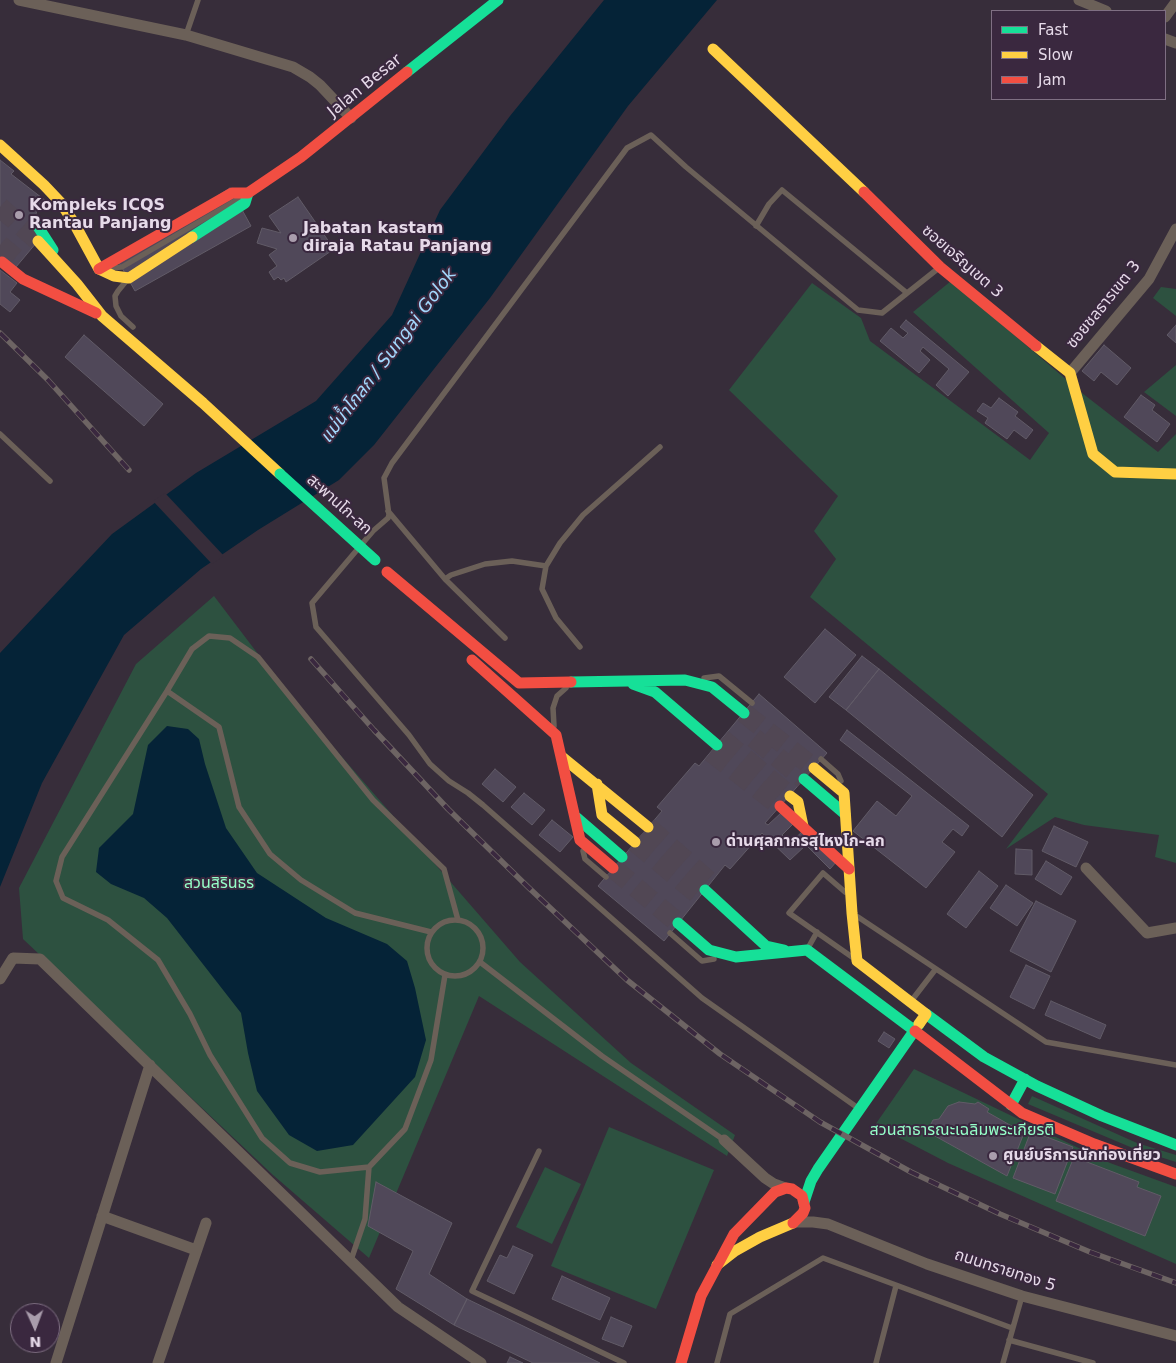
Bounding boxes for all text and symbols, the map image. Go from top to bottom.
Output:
legend [991,10,1166,100]
text: Fast [1038,21,1068,39]
text: Slow [1038,46,1073,64]
street label: Jalan Besar [324,50,406,122]
text: Jam [1038,71,1066,89]
place label: Kompleks ICQS Rantau Panjang [29,196,172,234]
marker: Kompleks ICQS Rantau Panjang [13,209,25,221]
place label: Jabatan kastam diraja Ratau Panjang [303,219,492,257]
street label: ซอยเจริญเขต 3 [917,221,1007,303]
marker: Jabatan kastam diraja Ratau Panjang [287,232,299,244]
street label: ซอยชลธารเขต 3 [1063,257,1145,353]
water label: แม่น้ำโกลก / Sungai Golok [316,264,462,448]
street label: สะพานโก-ลก [302,471,376,539]
place label: ด่านศุลกากรสุไหงโก-ลก [726,832,885,852]
marker: ด่านศุลกากรสุไหงโก-ลก [710,836,722,848]
park label: สวนสิรินธร [184,874,254,894]
park label: สวนสาธารณะเฉลิมพระเกียรติ [870,1121,1054,1141]
place label: ศูนย์บริการนักท่องเที่ยว [1003,1146,1161,1166]
marker: ศูนย์บริการนักท่องเที่ยว [987,1150,999,1162]
street label: ถนนทรายทอง 5 [952,1246,1058,1296]
north arrow [10,1303,60,1353]
text: N [29,1334,42,1350]

